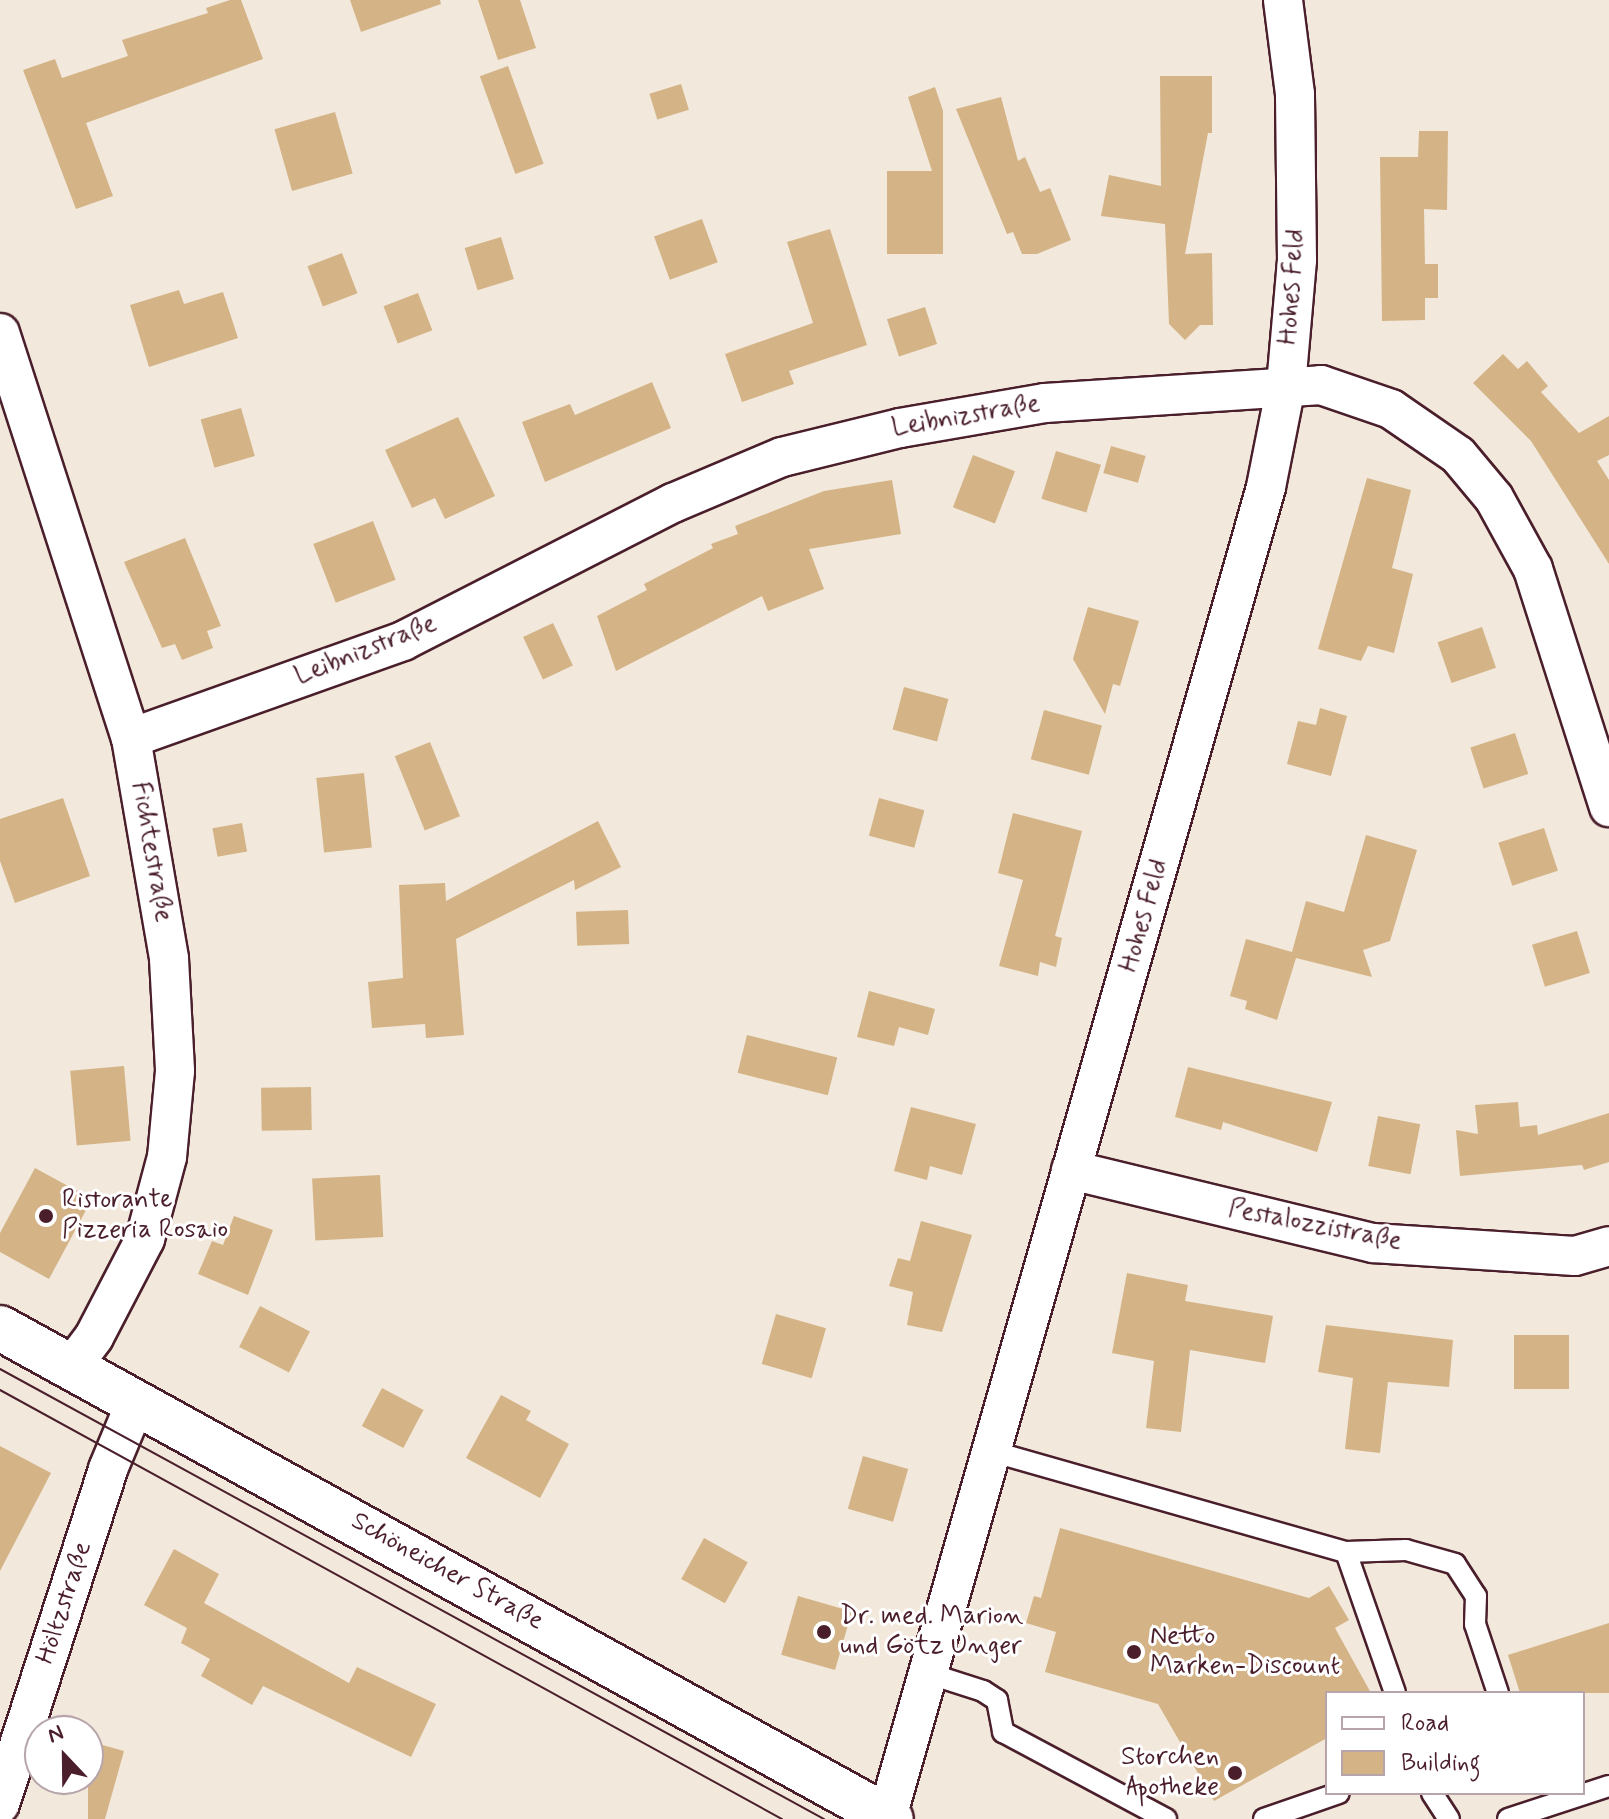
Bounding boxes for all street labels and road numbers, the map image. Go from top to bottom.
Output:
street label: Hohes Feld [1273,228,1313,346]
street label: Leibnizstraße [890,389,1042,445]
street label: Leibnizstraße [291,608,441,694]
street label: Fichtestraße [123,779,179,925]
street label: Hohes Feld [1114,856,1176,976]
street label: Pestalozzistraße [1226,1194,1404,1258]
street label: Schöneicher Straße [345,1506,549,1638]
street label: Höltzstraße [31,1538,99,1668]

